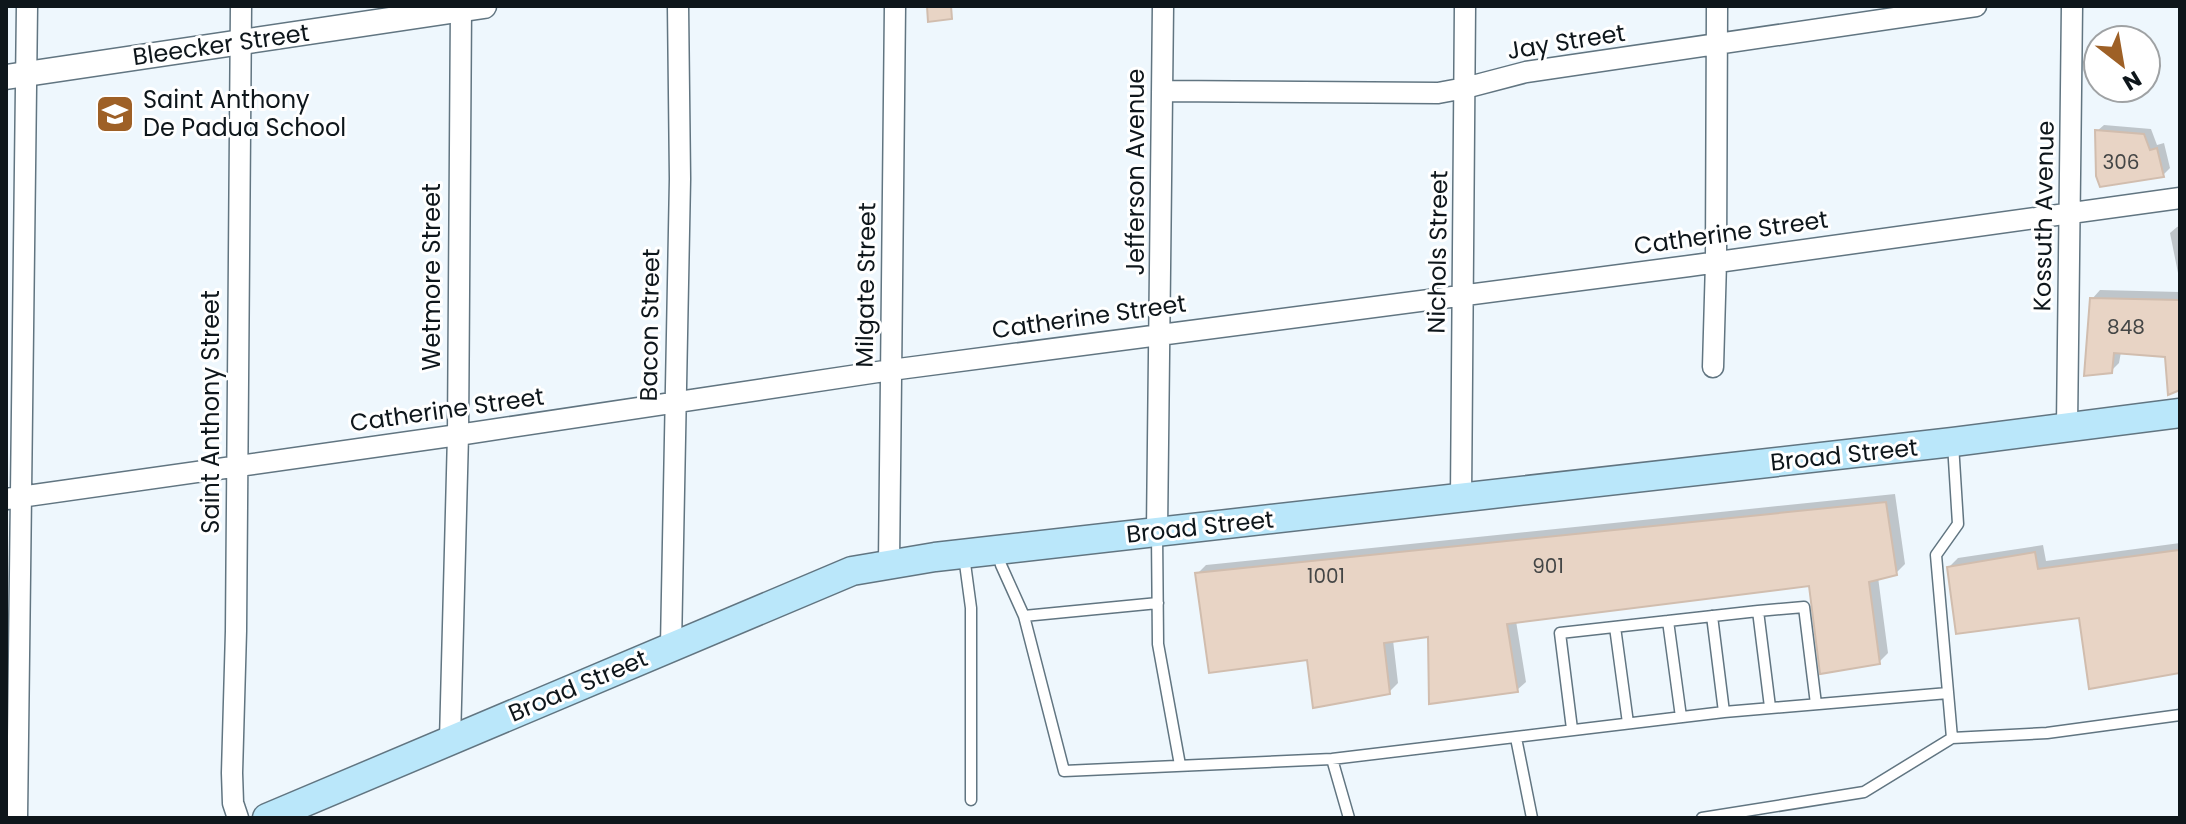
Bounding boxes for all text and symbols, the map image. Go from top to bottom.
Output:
street label: Bleecker Street [131,16,311,73]
street label: Jay Street [1505,16,1627,67]
north arrow [2082,24,2162,104]
text: N [2117,63,2147,98]
street label: Jefferson Avenue [1119,69,1152,276]
place label: Saint Anthony De Padua School [143,83,346,144]
school or university icon: Saint Anthony De Padua School [94,93,136,135]
street label: Kossuth Avenue [2025,120,2062,312]
house number: 306 [2102,148,2140,176]
street label: Nichols Street [1420,170,1455,334]
street label: Wetmore Street [415,183,448,371]
street label: Milgate Street [848,202,883,368]
street label: Catherine Street [1632,203,1830,262]
street label: Bacon Street [632,248,667,402]
street label: Catherine Street [990,287,1188,346]
street label: Saint Anthony Street [194,290,227,534]
house number: 848 [2107,313,2145,341]
street label: Catherine Street [348,380,546,439]
street label: Broad Street [1769,430,1919,479]
street label: Broad Street [1125,502,1275,551]
house number: 901 [1532,552,1564,580]
house number: 1001 [1307,562,1345,590]
street label: Broad Street [503,641,652,730]

